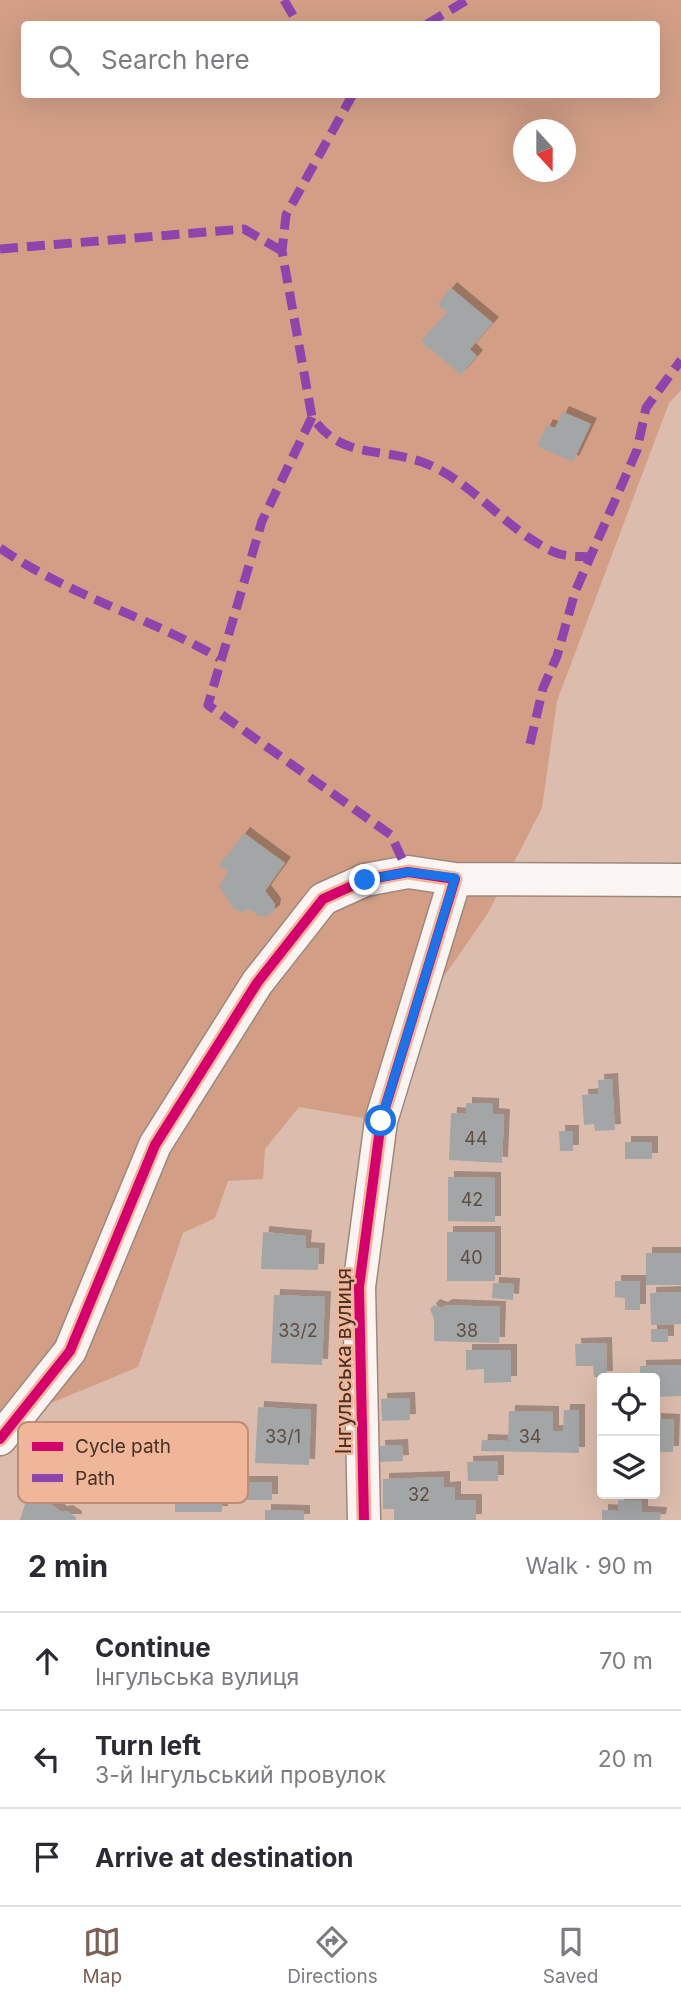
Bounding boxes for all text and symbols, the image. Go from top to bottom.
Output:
search box [21,21,660,98]
icon: search [45,41,83,79]
text: Search here [101,44,250,75]
north arrow [513,119,576,182]
route end [349,864,380,895]
route start [365,1105,396,1136]
house number: 44 [464,1128,488,1149]
house number: 42 [461,1189,483,1210]
house number: 40 [460,1247,482,1268]
street label: Інгульська вулиця [331,1268,356,1454]
house number: 33/2 [278,1320,318,1341]
house number: 38 [456,1320,478,1341]
map controls [597,1373,660,1499]
button: locate [597,1373,660,1436]
legend [18,1422,248,1503]
house number: 33/1 [265,1426,301,1447]
house number: 34 [519,1426,541,1447]
text: Cycle path [75,1435,171,1458]
button: layers [597,1436,660,1499]
text: Path [75,1467,115,1490]
house number: 32 [408,1484,430,1505]
text: 2 min [28,1548,108,1584]
text: Walk · 90 m [525,1552,653,1580]
text: Continue [95,1632,211,1663]
icon: ahead [28,1642,66,1680]
text: 70 m [599,1647,653,1675]
text: Інгульська вулиця [95,1663,299,1691]
text: Turn left [95,1730,201,1761]
icon: left [28,1740,66,1778]
text: 20 m [598,1745,653,1773]
text: 3-й Інгульський провулок [95,1761,386,1789]
icon: arrive [28,1838,66,1876]
text: Arrive at destination [95,1842,354,1873]
tab: Map [83,1923,122,1988]
tab: Directions [287,1923,378,1988]
tab: Saved [543,1923,598,1988]

